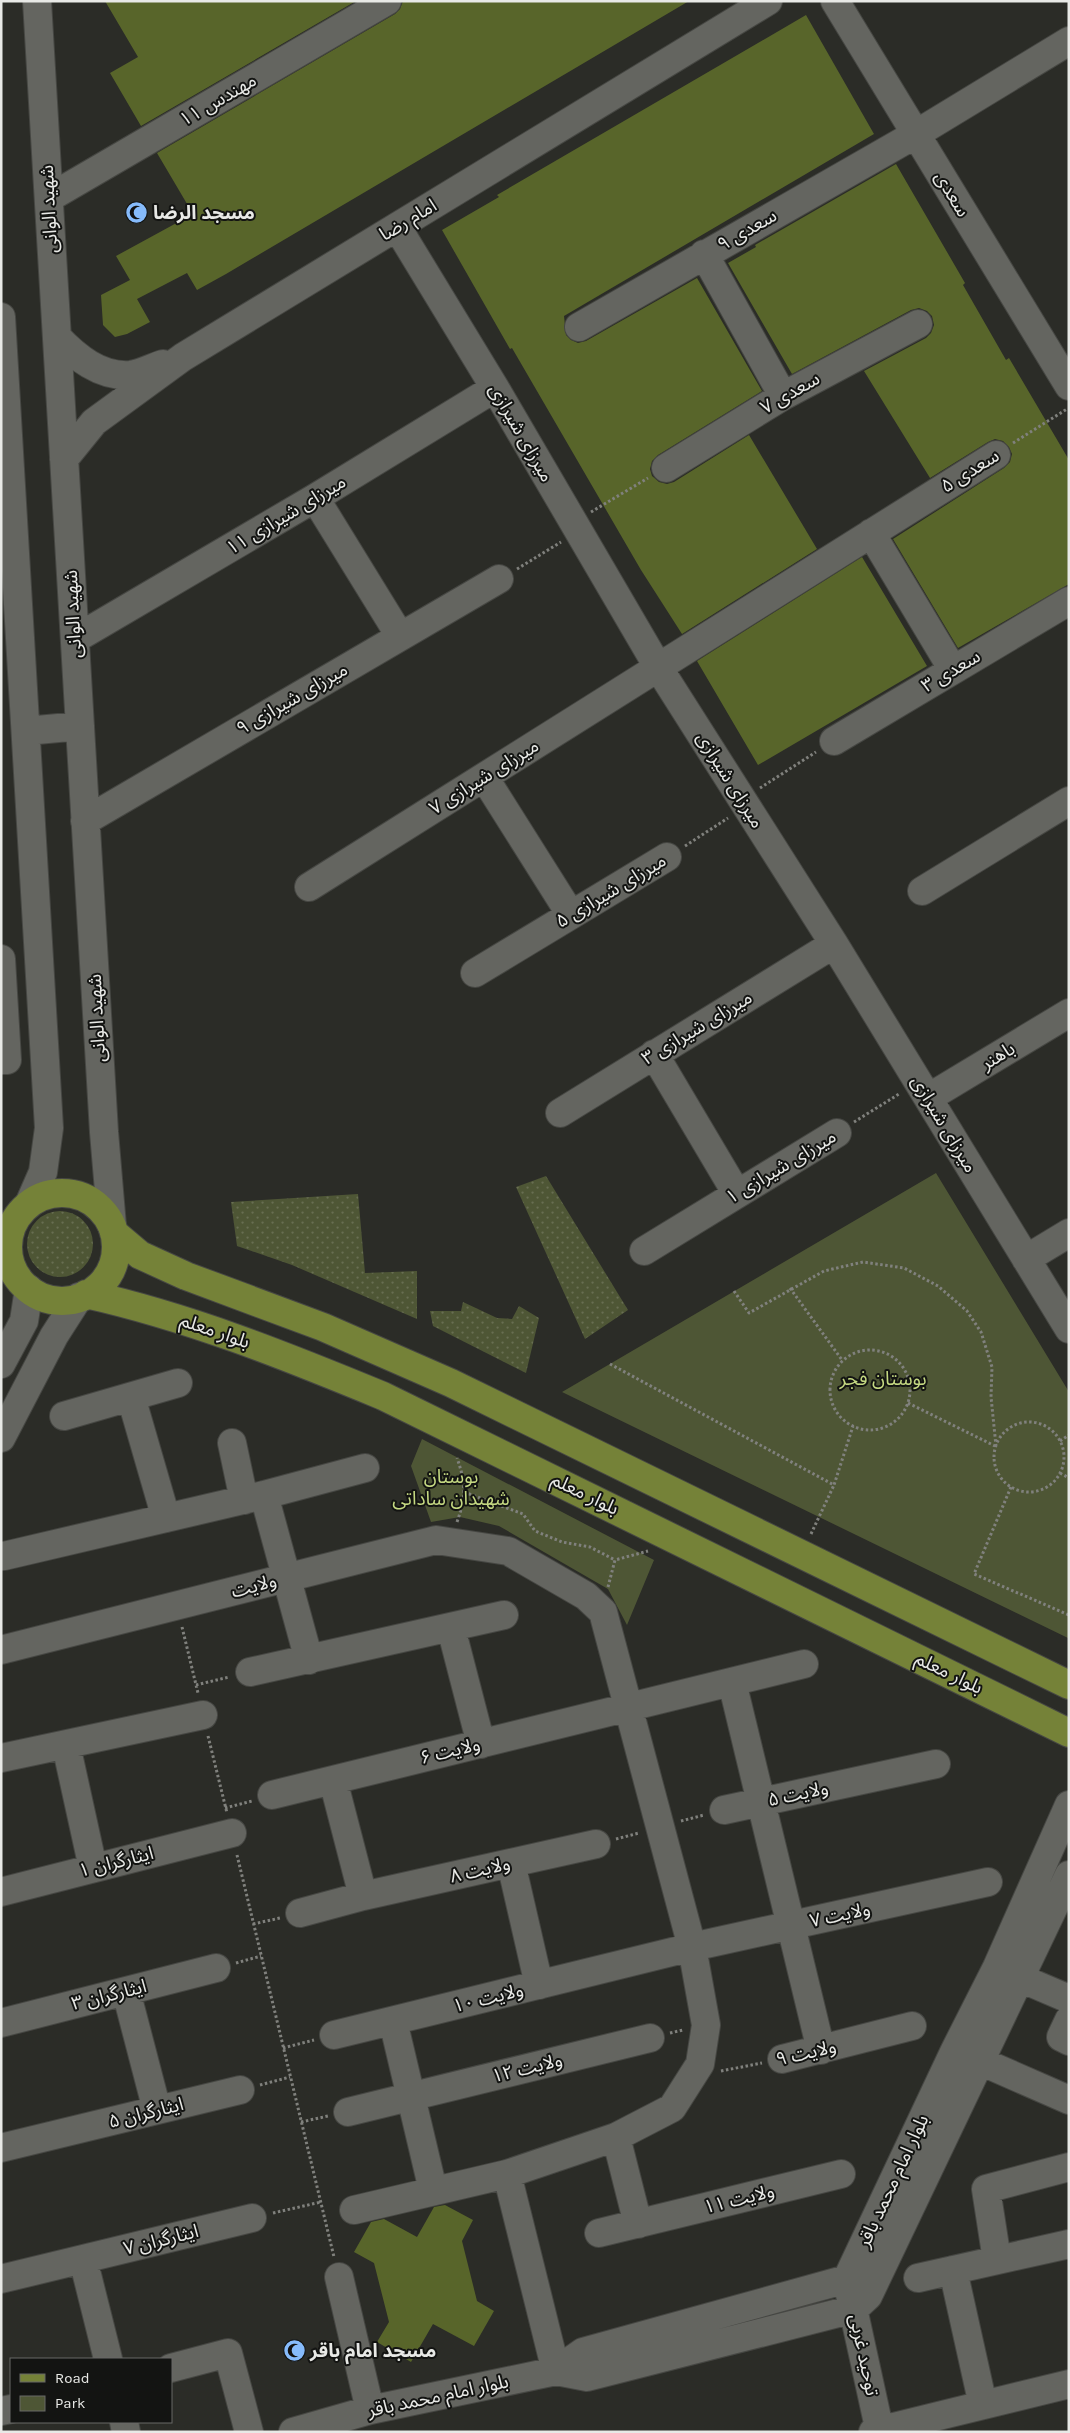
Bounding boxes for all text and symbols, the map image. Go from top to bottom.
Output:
street label: مهندس ۱۱ [175,69,261,131]
street label: شهید الوانی [36,164,62,254]
street label: سعدی [930,167,974,221]
street label: امام رضا [375,194,442,248]
mosque icon: مسجد الرضا [125,201,149,225]
place label: مسجد الرضا [153,202,255,224]
street label: سعدی ۹ [713,204,781,256]
street label: سعدی ۷ [756,367,824,419]
street label: میرزای شیرازی [484,380,558,486]
street label: سعدی ۵ [937,445,1003,497]
street label: میرزای شیرازی ۱۱ [222,471,350,559]
street label: شهید الوانی [60,569,86,659]
street label: سعدی ۳ [918,645,984,697]
street label: میرزای شیرازی ۹ [232,658,352,740]
street label: میرزای شیرازی [692,728,768,832]
street label: میرزای شیرازی ۷ [425,735,543,819]
street label: میرزای شیرازی ۵ [552,849,670,933]
street label: شهید الوانی [84,973,110,1063]
street label: میرزای شیرازی ۳ [638,986,756,1070]
street label: باهنر [976,1037,1019,1075]
street label: میرزای شیرازی [906,1071,982,1177]
street label: میرزای شیرازی ۱ [722,1125,840,1209]
street label: بلوار معلم [176,1309,253,1356]
park label: بوستان فجر [838,1368,927,1390]
park label: بوستان شهیدان ساداتی [392,1466,510,1510]
street label: بلوار معلم [546,1468,622,1522]
street label: ولایت [229,1569,279,1603]
street label: بلوار معلم [910,1647,986,1701]
street label: ولایت ۶ [418,1733,482,1769]
street label: ولایت ۵ [766,1777,830,1811]
street label: ایثارگران ۱ [76,1842,156,1882]
street label: ولایت ۸ [448,1852,512,1888]
street label: ولایت ۷ [808,1898,872,1932]
street label: ایثارگران ۳ [69,1975,149,2015]
street label: ولایت ۱۰ [450,1979,526,2017]
street label: ولایت ۹ [774,2035,838,2071]
street label: ولایت ۱۲ [489,2049,565,2087]
street label: ایثارگران ۵ [106,2093,186,2133]
street label: بلوار امام محمد باقر [852,2111,936,2253]
street label: ولایت ۱۱ [701,2180,777,2218]
street label: ایثارگران ۷ [121,2220,201,2260]
street label: توحید غربی [845,2312,883,2398]
mosque icon: مسجد امام باقر [282,2339,306,2363]
place label: مسجد امام باقر [309,2340,436,2365]
legend [10,2358,172,2423]
text: Road [55,2369,90,2387]
street label: بلوار امام محمد باقر [364,2370,511,2425]
text: Park [55,2394,85,2412]

